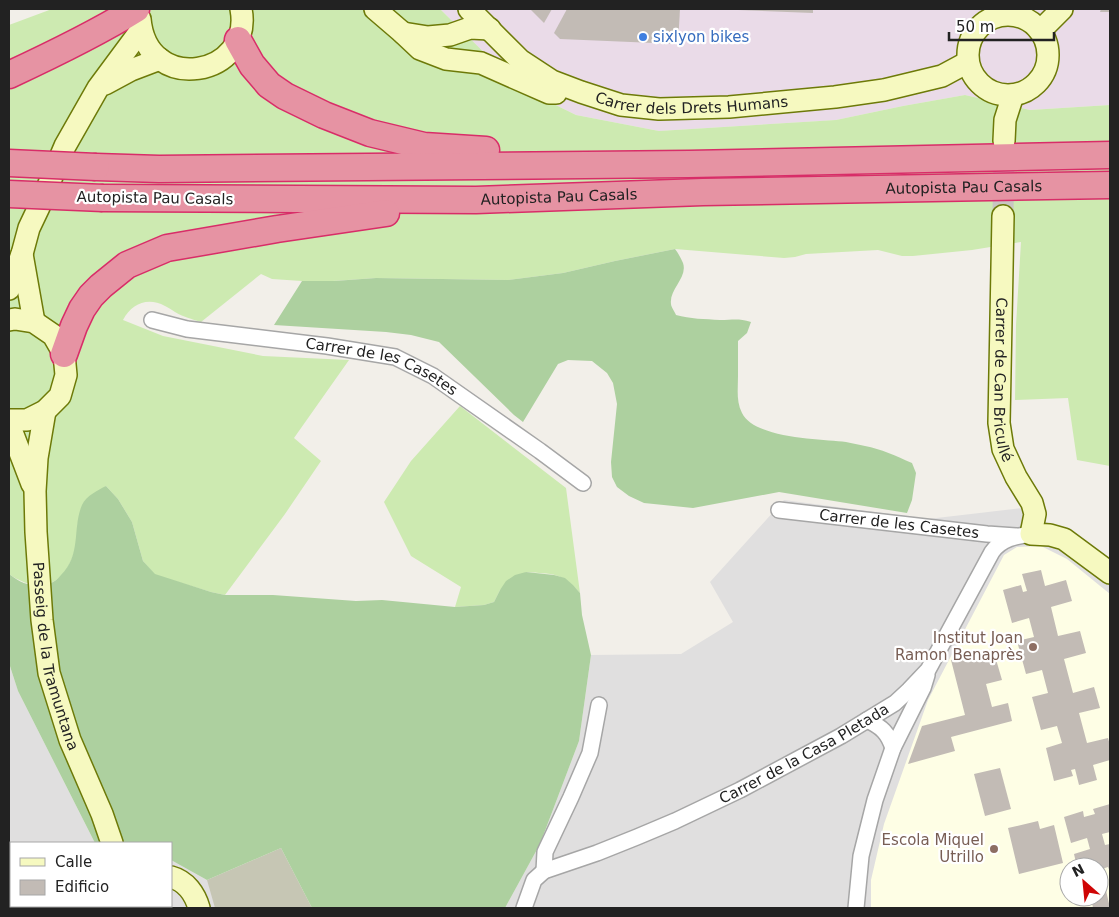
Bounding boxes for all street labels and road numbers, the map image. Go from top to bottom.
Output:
street label: Carrer dels Drets Humans [593,88,789,118]
street label: Autopista Pau Casals [885,177,1043,198]
street label: Autopista Pau Casals [480,185,638,209]
street label: Autopista Pau Casals [77,188,234,208]
street label: Carrer de Can Bricullé [990,297,1017,465]
street label: Carrer de les Casetes [304,334,461,399]
street label: Carrer de les Casetes [818,506,980,542]
street label: Passeig de la Tramuntana [29,561,82,753]
street label: Carrer de la Casa Pletada [716,700,892,808]

